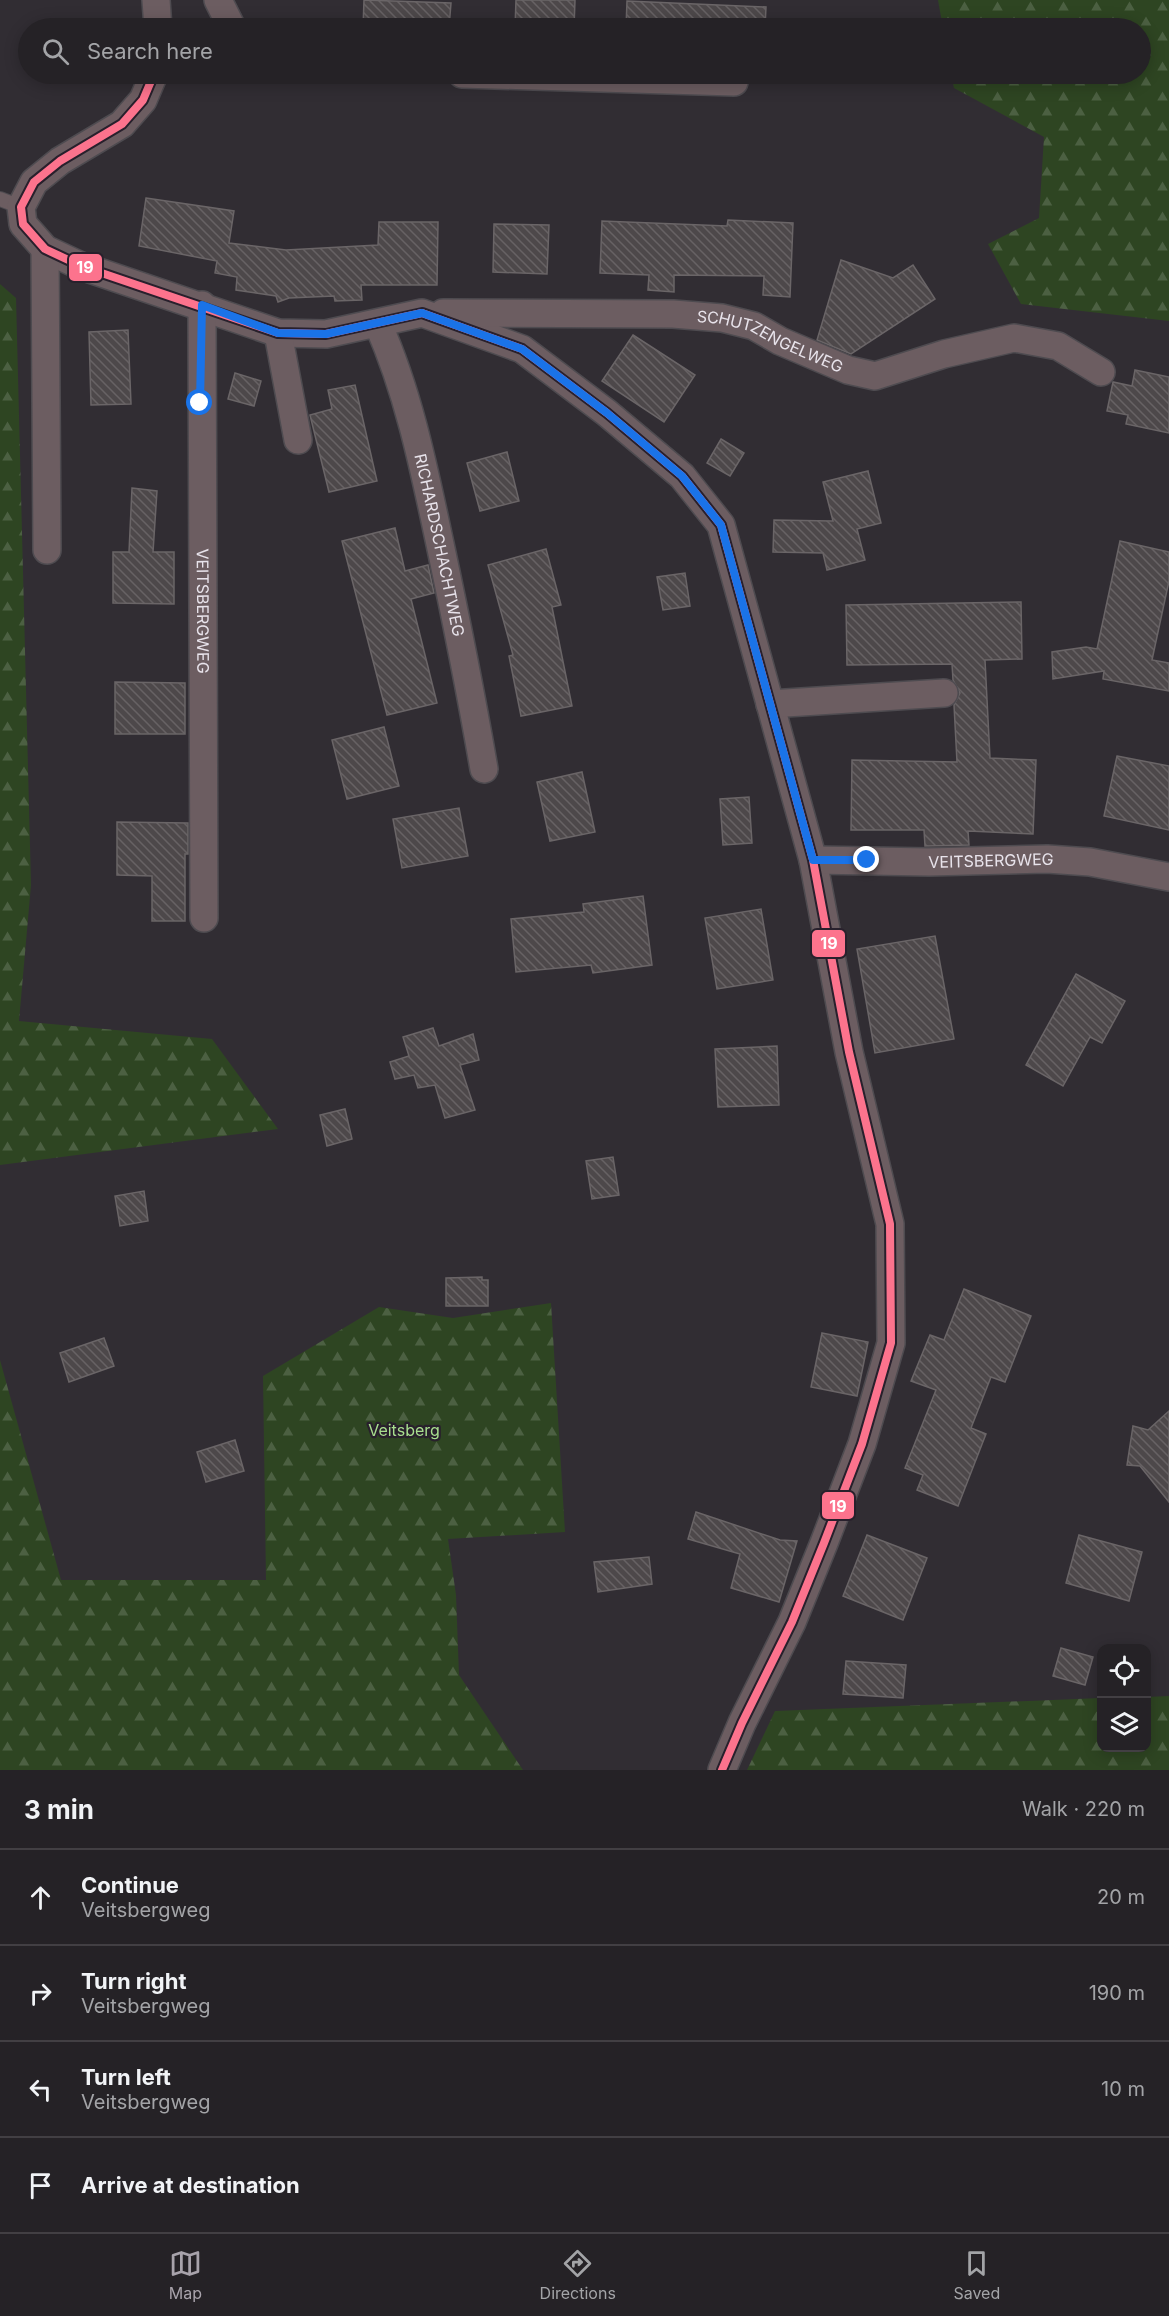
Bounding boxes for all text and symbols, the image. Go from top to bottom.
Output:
search box [18,18,1151,84]
icon: search [39,35,72,68]
text: Search here [87,38,213,64]
line badge: 19 [68,253,103,282]
text: 19 [76,257,94,277]
street label: SCHUTZENGELWEG [696,306,846,377]
route start [186,389,212,415]
street label: RICHARDSCHACHTWEG [410,452,469,638]
street label: VEITSBERGWEG [193,548,213,674]
route end [853,846,879,872]
street label: VEITSBERGWEG [928,849,1054,872]
line badge: 19 [811,929,846,958]
text: 19 [820,933,838,953]
park label: Veitsberg [368,1420,440,1440]
line badge: 19 [821,1491,855,1520]
text: 19 [829,1496,847,1516]
map controls [1097,1644,1151,1752]
button: locate [1097,1644,1151,1698]
button: layers [1097,1698,1151,1752]
text: 3 min [24,1794,94,1825]
text: Walk · 220 m [1022,1797,1145,1821]
text: Continue [81,1872,179,1898]
icon: ahead [24,1881,57,1914]
text: 20 m [1097,1885,1145,1909]
text: Veitsbergweg [81,1898,211,1922]
text: Turn right [81,1968,187,1994]
icon: right [24,1977,57,2010]
text: 190 m [1089,1981,1145,2005]
text: Veitsbergweg [81,1994,211,2018]
text: Turn left [81,2064,171,2090]
icon: left [24,2073,57,2106]
text: 10 m [1101,2077,1145,2101]
text: Veitsbergweg [81,2090,211,2114]
icon: arrive [24,2169,57,2202]
text: Arrive at destination [81,2172,300,2198]
tab: Map [169,2247,202,2303]
tab: Directions [540,2247,616,2303]
tab: Saved [953,2247,1000,2303]

